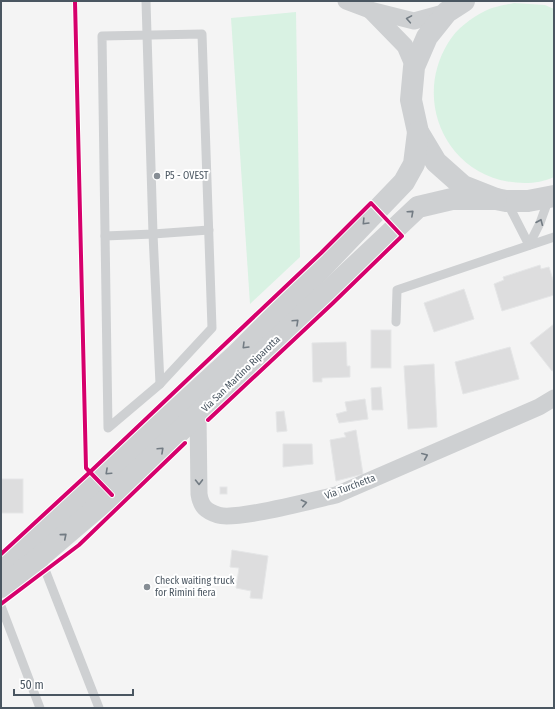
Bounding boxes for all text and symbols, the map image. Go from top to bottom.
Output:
one-way arrow [406,15,412,24]
place label: P5 - OVEST [165,170,209,182]
marker: P5 - OVEST [152,171,162,181]
one-way arrow [406,211,414,218]
one-way arrow [362,217,370,225]
one-way arrow [536,218,544,225]
one-way arrow [291,319,299,326]
street label: Via San Martino Riparotta [199,333,283,415]
one-way arrow [242,341,250,349]
one-way arrow [156,447,164,454]
one-way arrow [421,453,428,461]
one-way arrow [105,467,113,475]
street label: Via Turchetta [323,472,377,502]
one-way arrow [195,479,203,485]
one-way arrow [301,499,307,507]
one-way arrow [59,534,67,541]
place label: Check waiting truck for Rimini fiera [155,575,235,599]
marker: Check waiting truck for Rimini fiera [142,582,152,592]
scale bar [14,671,133,697]
text: 50 m [20,678,44,692]

